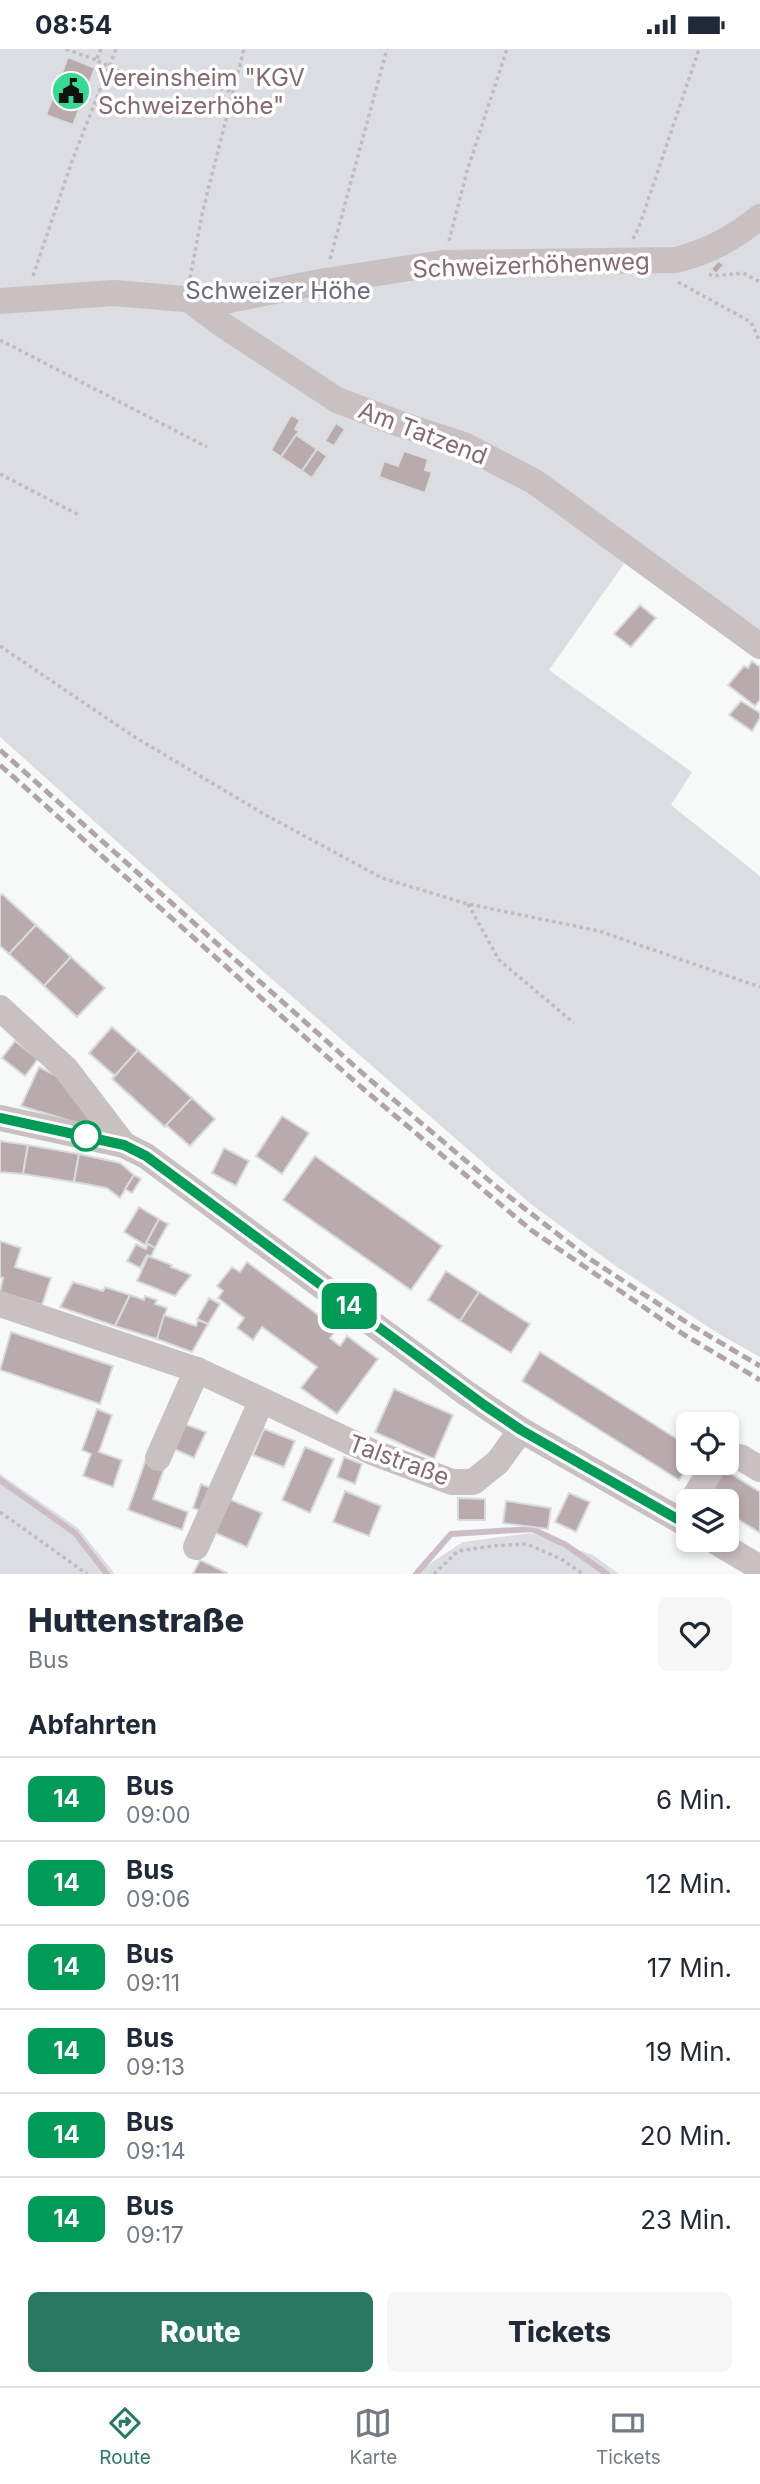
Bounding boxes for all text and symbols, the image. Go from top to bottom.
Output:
text: 08:54 [35,9,112,40]
place label: Vereinsheim "KGV Schweizerhöhe" [98,63,305,120]
public building icon: Vereinsheim "KGV Schweizerhöhe" [50,70,92,112]
street label: Schweizerhöhenweg [412,246,650,284]
park label: Schweizer Höhe [185,276,371,305]
street label: Am Tatzend [355,395,491,471]
unlabelled marker [71,1121,101,1151]
line badge: 14 [318,1283,380,1329]
text: 14 [336,1291,362,1320]
map controls [676,1412,739,1552]
button: locate [676,1412,739,1475]
street label: Talstraße [345,1428,453,1492]
button: layers [676,1489,739,1552]
button: heart [658,1597,732,1671]
text: Huttenstraße [28,1600,244,1640]
text: Bus [28,1646,69,1674]
text: Abfahrten [28,1709,157,1740]
text: Bus [126,1770,174,1801]
text: 14 [53,1784,80,1813]
text: 6 Min. [656,1784,732,1815]
text: 09:00 [126,1801,190,1829]
text: Bus [126,1854,174,1885]
text: 14 [53,1868,80,1897]
text: 12 Min. [646,1868,732,1899]
text: 09:06 [126,1885,190,1913]
text: Bus [126,1938,174,1969]
text: 14 [53,1952,80,1981]
text: 17 Min. [647,1952,732,1983]
text: 09:11 [126,1969,180,1997]
text: Bus [126,2022,174,2053]
text: 14 [53,2036,80,2065]
text: 19 Min. [645,2036,732,2067]
text: 09:13 [126,2053,185,2081]
text: Bus [126,2106,174,2137]
text: 14 [53,2120,80,2149]
text: 20 Min. [640,2120,732,2151]
text: 09:14 [126,2137,186,2165]
text: Bus [126,2190,174,2221]
text: 14 [53,2204,80,2233]
text: 23 Min. [640,2204,732,2235]
text: 09:17 [126,2221,184,2249]
button: Route [28,2292,373,2372]
button: Tickets [387,2292,732,2372]
tab: Route [99,2404,151,2469]
tab: Karte [349,2404,397,2469]
tab: Tickets [596,2404,661,2469]

